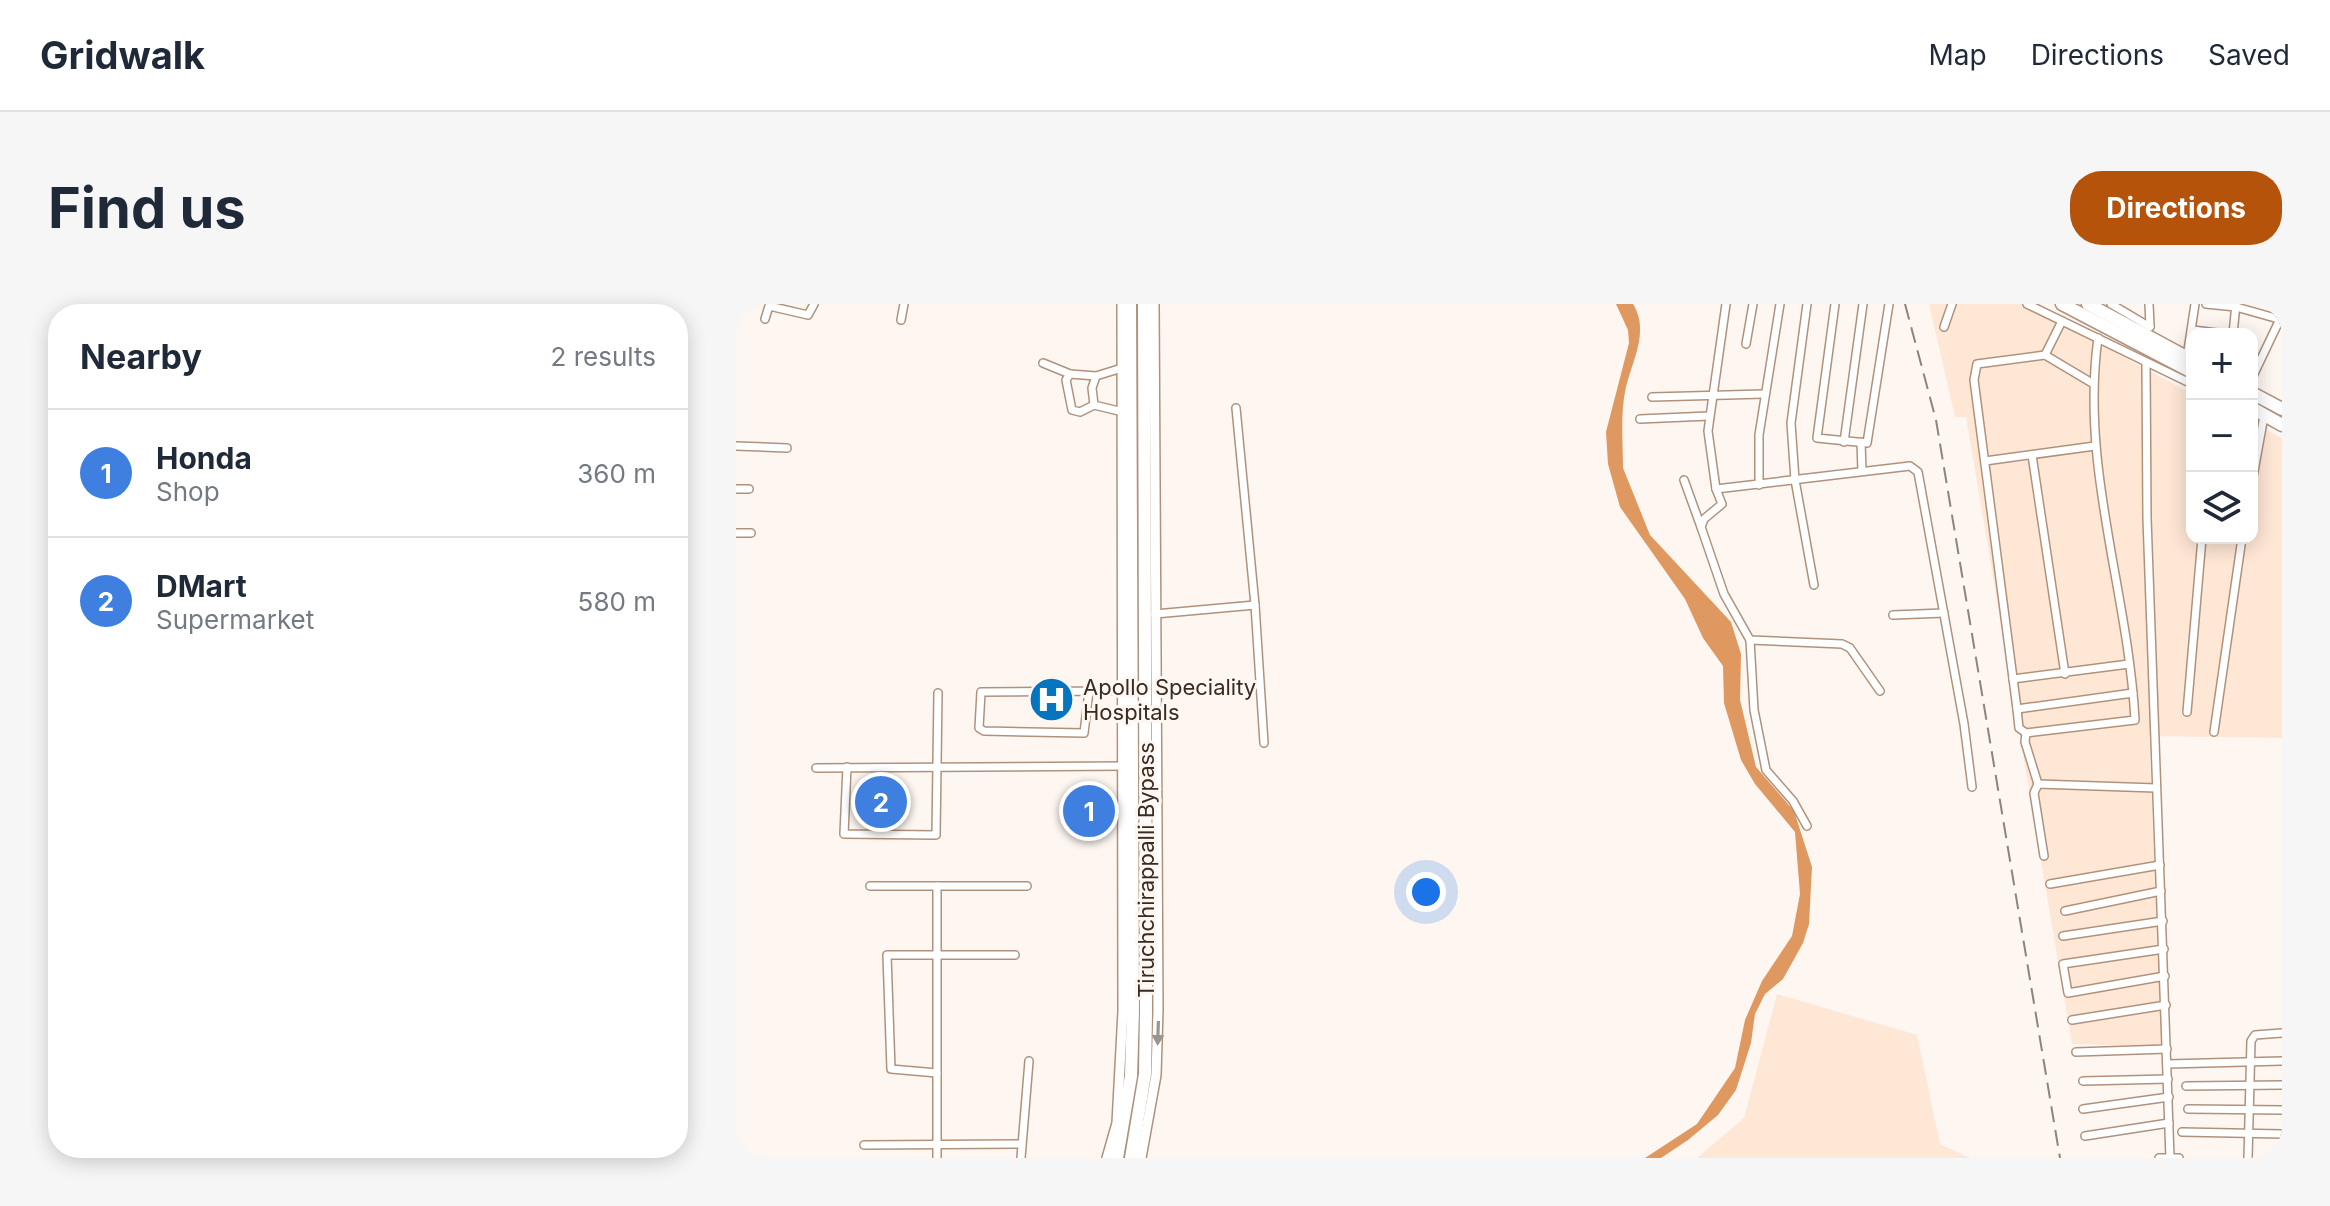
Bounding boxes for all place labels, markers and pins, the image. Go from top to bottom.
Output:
place label: Apollo Speciality Hospitals [1083,674,1256,725]
hospital icon: Apollo Speciality Hospitals [1028,676,1076,724]
pin: 2 [855,772,907,832]
pin: 1 [1063,781,1115,841]

